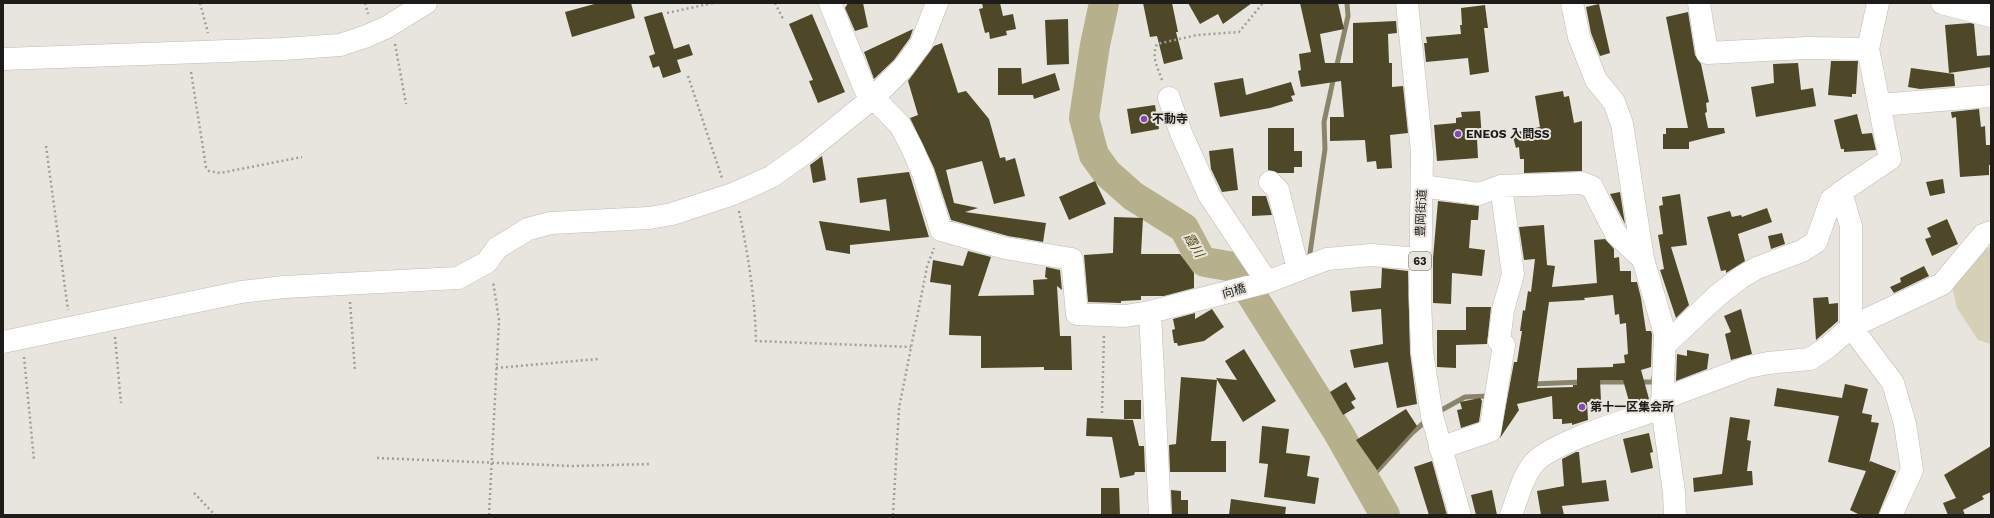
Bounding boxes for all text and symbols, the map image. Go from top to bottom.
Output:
place label: 不動寺 [1152,112,1188,126]
marker: 不動寺 [1139,114,1149,124]
place label: ENEOS 入間SS [1466,127,1550,141]
marker: ENEOS 入間SS [1453,129,1463,139]
street label: 豊岡街道 [1413,189,1429,237]
water label: 霞川 [1181,230,1208,262]
road number: 63 [1409,252,1431,270]
street label: 向橋 [1221,281,1247,301]
place label: 第十一区集会所 [1590,400,1674,414]
marker: 第十一区集会所 [1577,402,1587,412]

